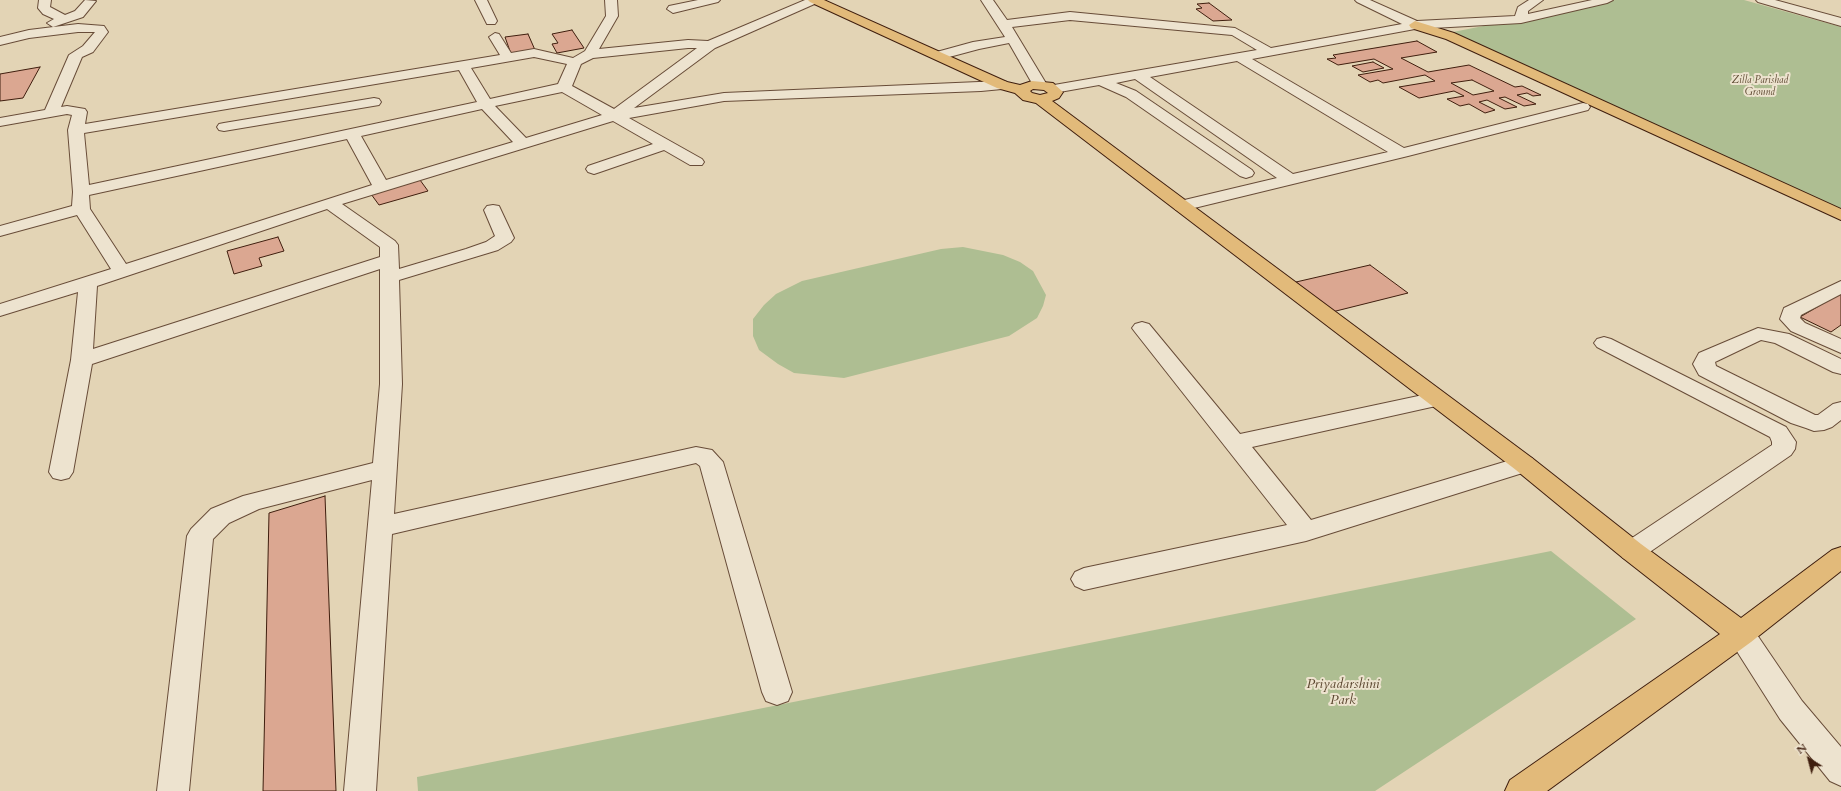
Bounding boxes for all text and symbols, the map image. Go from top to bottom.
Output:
park label: Zilla Parishad Ground [1732,75,1788,98]
park label: Priyadarshini Park [1306,677,1380,710]
north arrow [1789,739,1829,779]
text: N [1793,740,1810,758]

